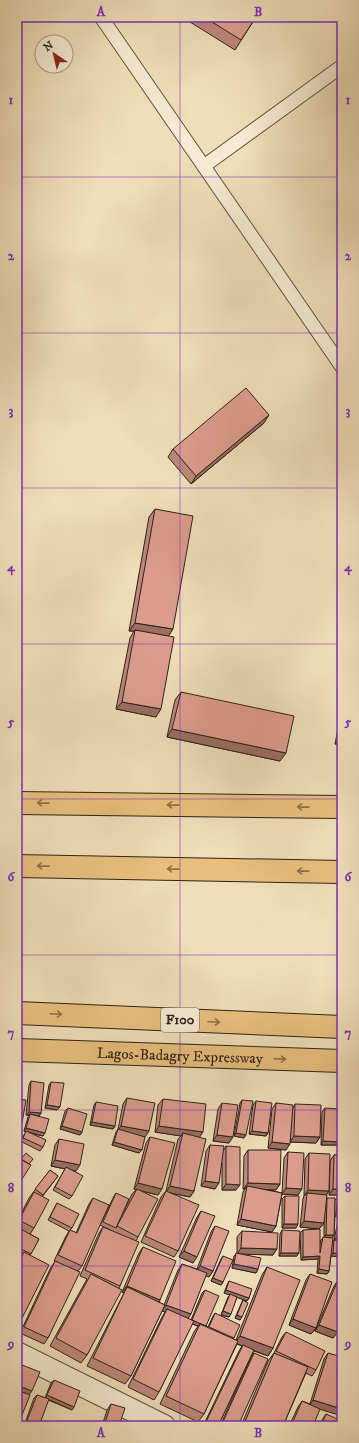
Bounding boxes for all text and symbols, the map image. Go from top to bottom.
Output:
text: A [96,4,106,20]
text: B [254,4,262,20]
north arrow [34,34,74,74]
text: N [41,38,57,55]
text: 1 [9,92,14,108]
text: 1 [346,92,351,108]
text: 2 [8,248,15,264]
text: 2 [345,248,352,264]
text: 3 [9,403,14,419]
text: 3 [346,403,351,419]
text: 4 [6,559,15,576]
text: 4 [343,559,352,576]
text: 5 [7,714,15,730]
text: 5 [344,714,352,730]
one-way arrow [37,799,50,807]
one-way arrow [167,801,180,809]
one-way arrow [297,803,310,811]
one-way arrow [37,862,50,870]
one-way arrow [167,865,180,873]
one-way arrow [297,867,310,875]
text: 6 [8,869,16,885]
text: 6 [345,869,353,885]
road number: F100 [161,1008,199,1032]
one-way arrow [49,1011,62,1018]
one-way arrow [207,1018,220,1025]
text: 7 [8,1025,15,1041]
text: 7 [345,1025,352,1041]
street label: Lagos-Badagry Expressway [97,1043,264,1068]
one-way arrow [273,1055,286,1062]
text: 8 [8,1180,15,1196]
text: 8 [345,1180,352,1196]
text: 9 [7,1336,14,1352]
text: 9 [344,1336,351,1352]
text: A [96,1425,106,1441]
text: B [254,1425,262,1441]

